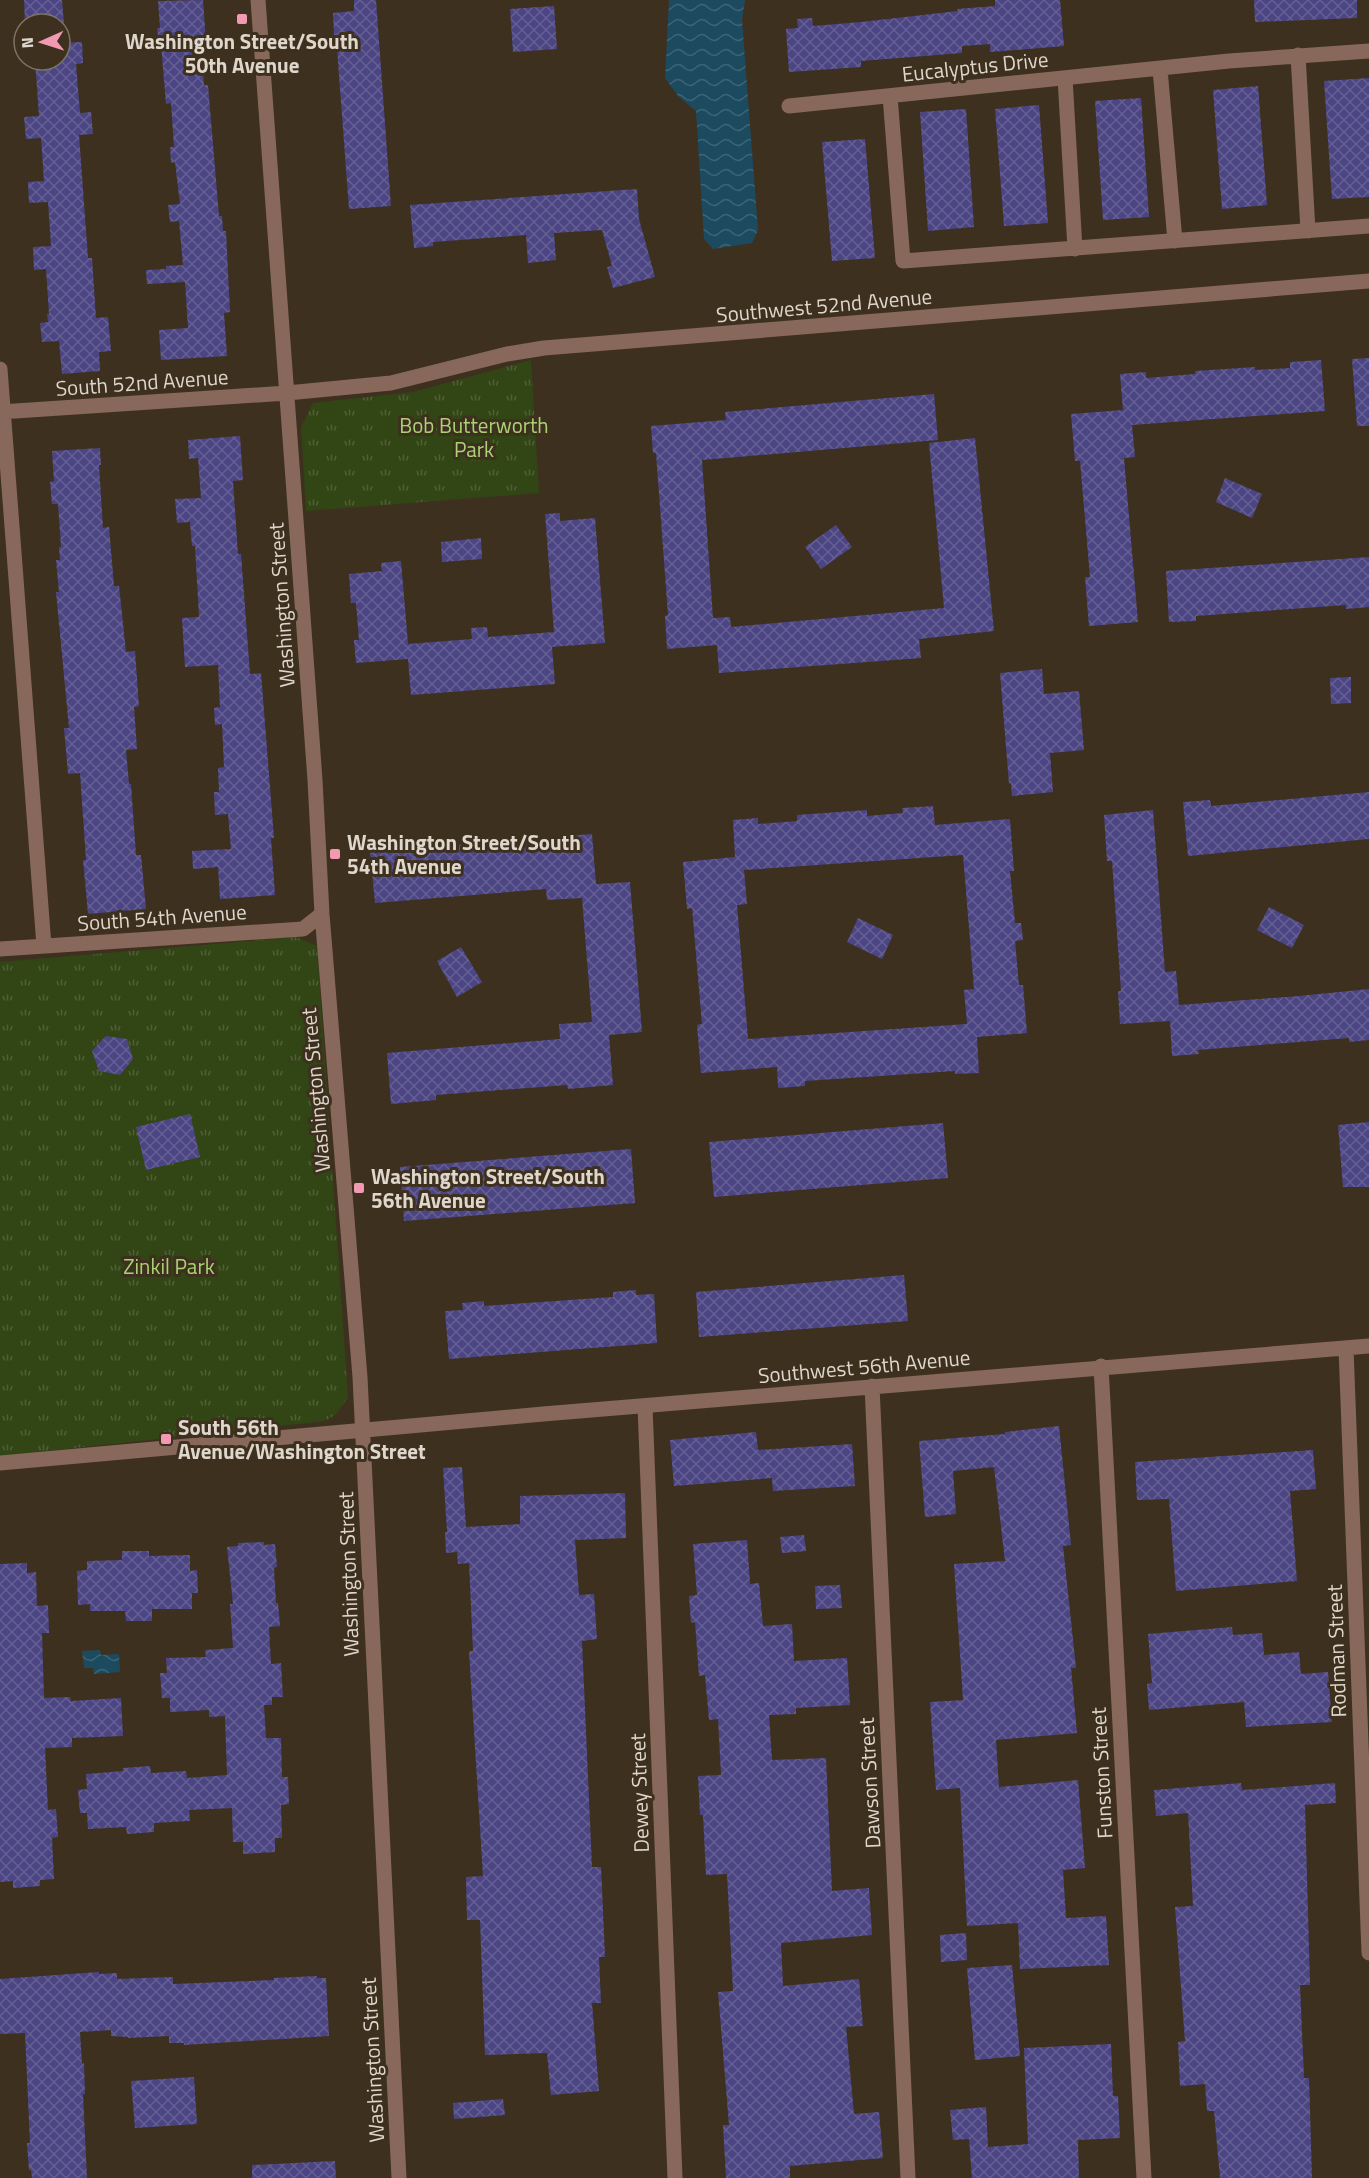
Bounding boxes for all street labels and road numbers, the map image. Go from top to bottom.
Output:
street label: Eucalyptus Drive [900,42,1050,90]
street label: Southwest 52nd Avenue [715,280,933,330]
street label: South 52nd Avenue [55,360,229,404]
street label: Washington Street [259,521,303,688]
street label: South 54th Avenue [76,895,248,939]
street label: Washington Street [292,1006,338,1174]
street label: Southwest 56th Avenue [757,1341,971,1391]
street label: Washington Street [329,1490,367,1657]
street label: Rodman Street [1318,1583,1354,1718]
street label: Funston Street [1082,1706,1120,1839]
street label: Dawson Street [850,1716,888,1849]
street label: Dewey Street [621,1732,657,1853]
street label: Washington Street [352,1976,392,2143]

